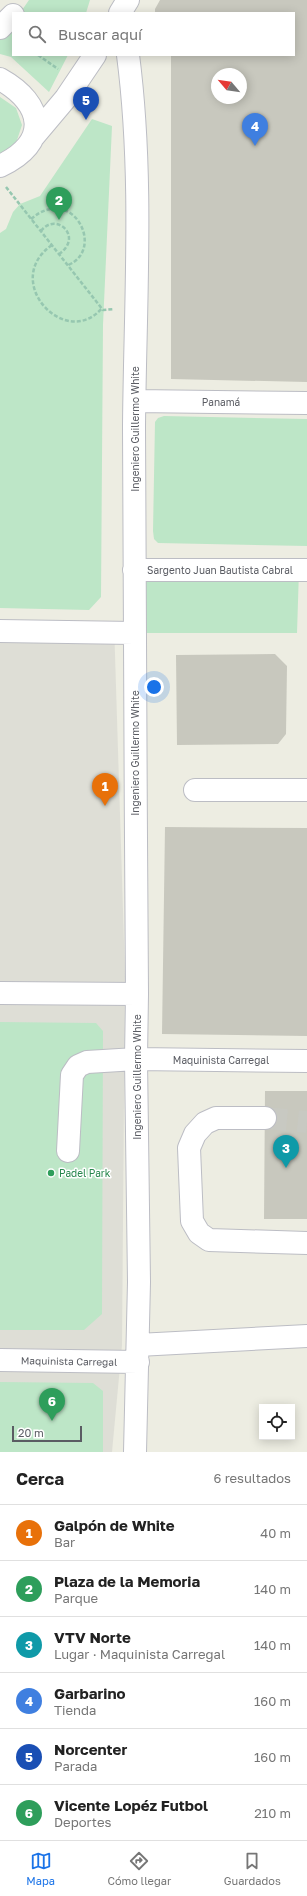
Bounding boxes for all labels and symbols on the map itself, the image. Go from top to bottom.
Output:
north arrow [211,68,247,104]
pin: 5 [73,87,99,120]
pin: 4 [242,113,268,146]
pin: 2 [46,187,72,220]
street label: Ingeniero Guillermo White [129,366,141,492]
street label: Panamá [202,396,240,408]
street label: Sargento Juan Bautista Cabral [147,564,293,576]
your location [144,677,164,697]
street label: Ingeniero Guillermo White [129,690,141,816]
pin: 1 [92,773,118,806]
street label: Ingeniero Guillermo White [131,1014,143,1140]
street label: Maquinista Carregal [173,1054,269,1066]
pin: 3 [273,1135,299,1168]
place label: Padel Park [59,1167,111,1179]
marker: Padel Park [46,1168,56,1178]
street label: Maquinista Carregal [21,1354,117,1368]
pin: 6 [39,1388,65,1421]
scale bar [12,1424,82,1443]

